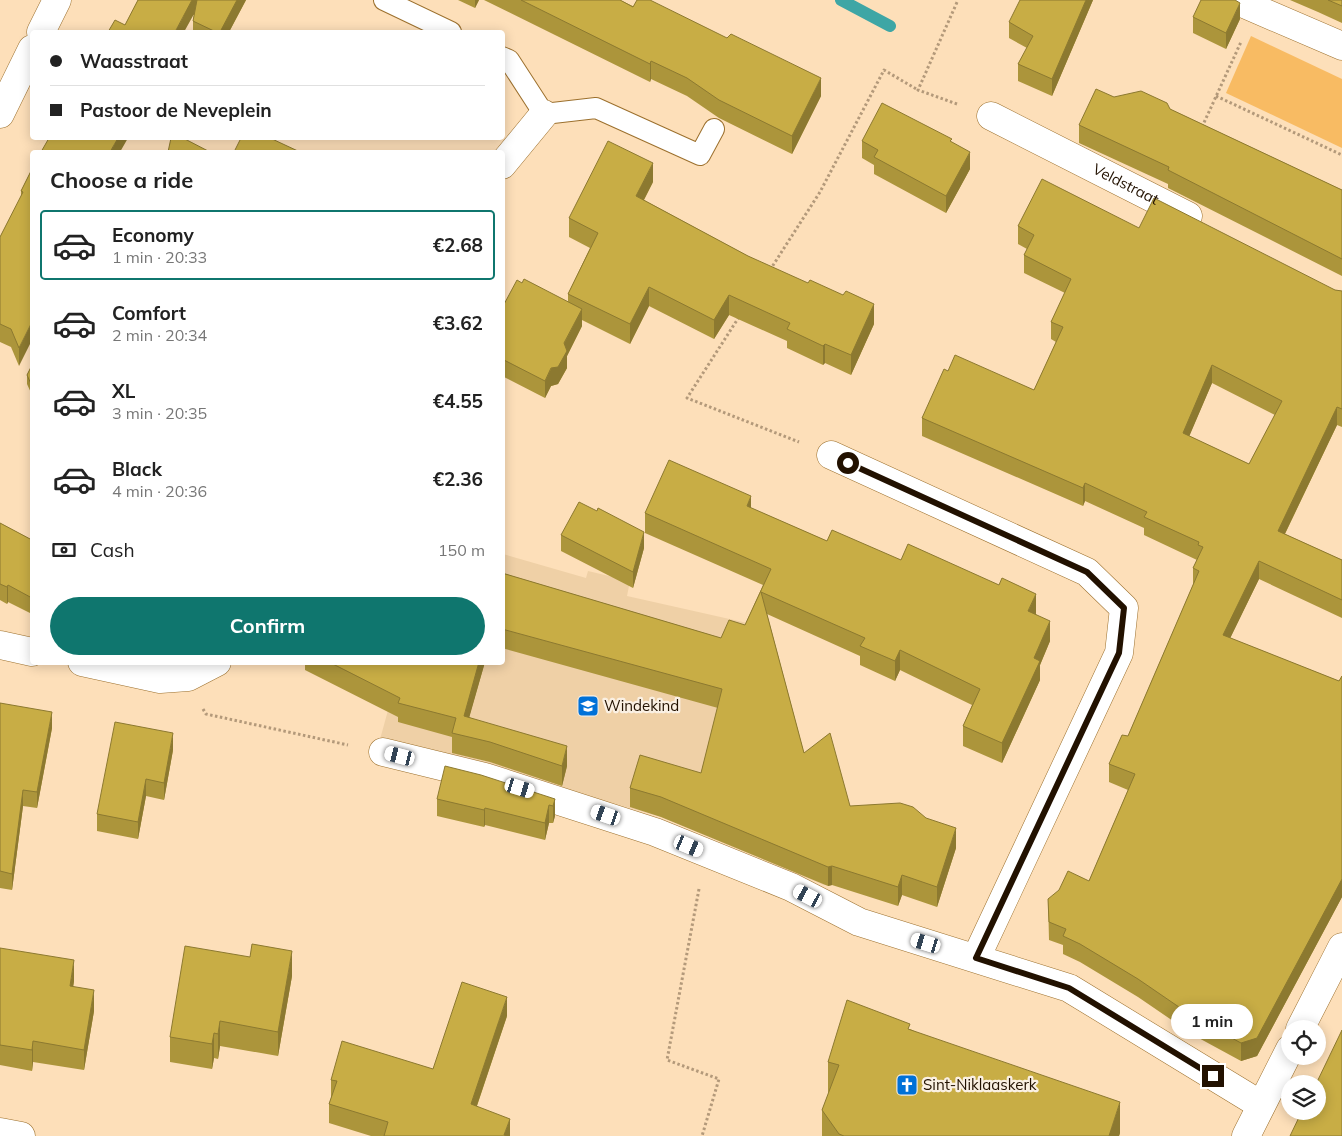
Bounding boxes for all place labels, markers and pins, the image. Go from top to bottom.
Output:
school or university icon: Windekind [576,694,600,718]
place label: Windekind [604,696,679,715]
church icon: Sint-Niklaaskerk [895,1073,919,1097]
place label: Sint-Niklaaskerk [923,1075,1037,1094]

